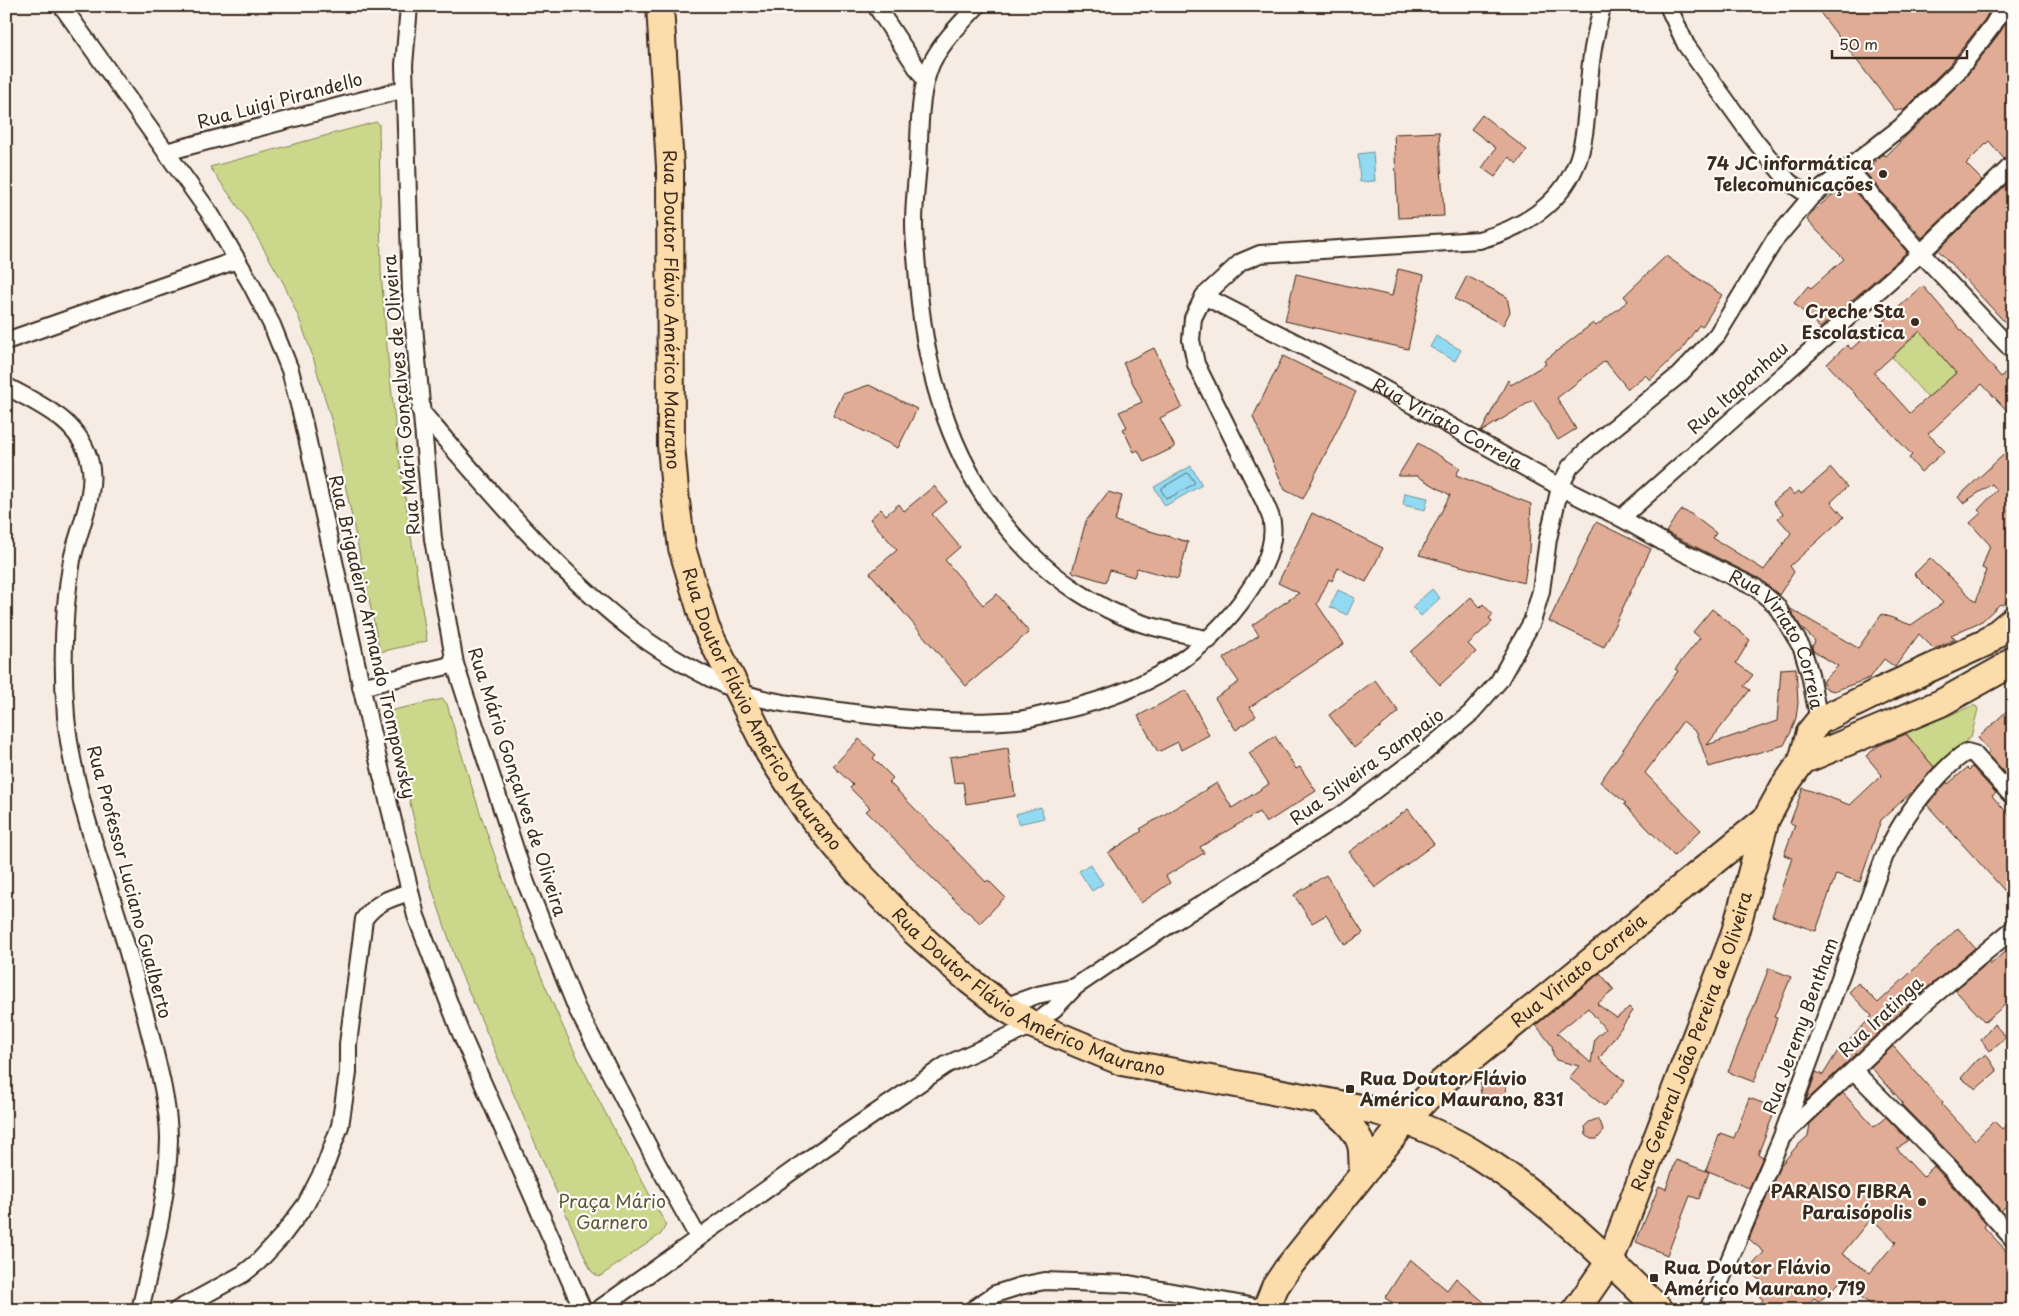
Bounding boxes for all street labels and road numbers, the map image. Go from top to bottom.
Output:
street label: Rua Luigi Pirandello [194,64,365,135]
street label: Rua Doutor Flávio Américo Maurano [657,149,688,470]
street label: Rua Mário Gonçalves de Oliveira [375,254,426,536]
street label: Rua Itapanhau [1680,334,1794,440]
street label: Rua Viriato Correia [1368,370,1528,476]
street label: Rua Brigadeiro Armando Trompowsky [323,472,424,801]
street label: Rua Viriato Correia [1725,562,1831,711]
street label: Rua Doutor Flávio Américo Maurano [677,564,849,856]
street label: Rua Mário Gonçalves de Oliveira [462,644,575,920]
street label: Rua Silveira Sampaio [1284,701,1449,831]
street label: Rua Professor Luciano Gualberto [81,742,180,1021]
street label: Rua General João Pereira de Oliveira [1623,888,1758,1195]
street label: Rua Doutor Flávio Américo Maurano [886,901,1168,1082]
street label: Rua Viriato Correia [1504,906,1652,1033]
street label: Rua Jeremy Bentham [1755,933,1844,1118]
street label: Rua Iratinga [1831,969,1929,1063]

